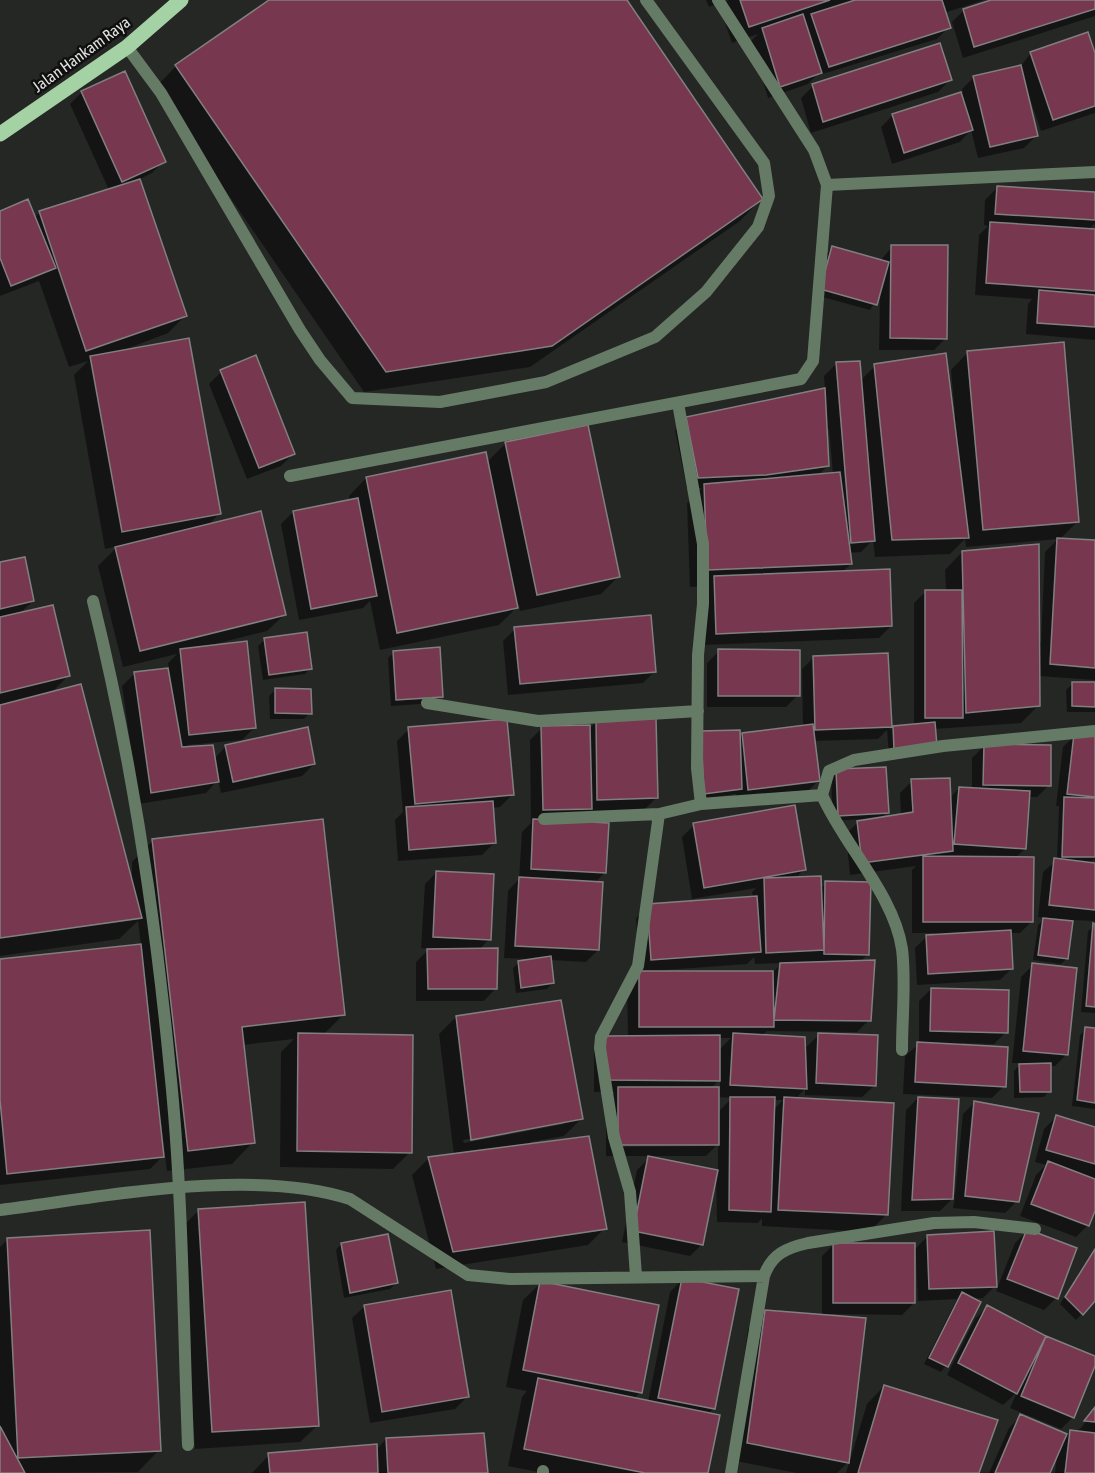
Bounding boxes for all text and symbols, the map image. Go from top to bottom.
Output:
street label: Jalan Hankam Raya [29,13,134,96]

